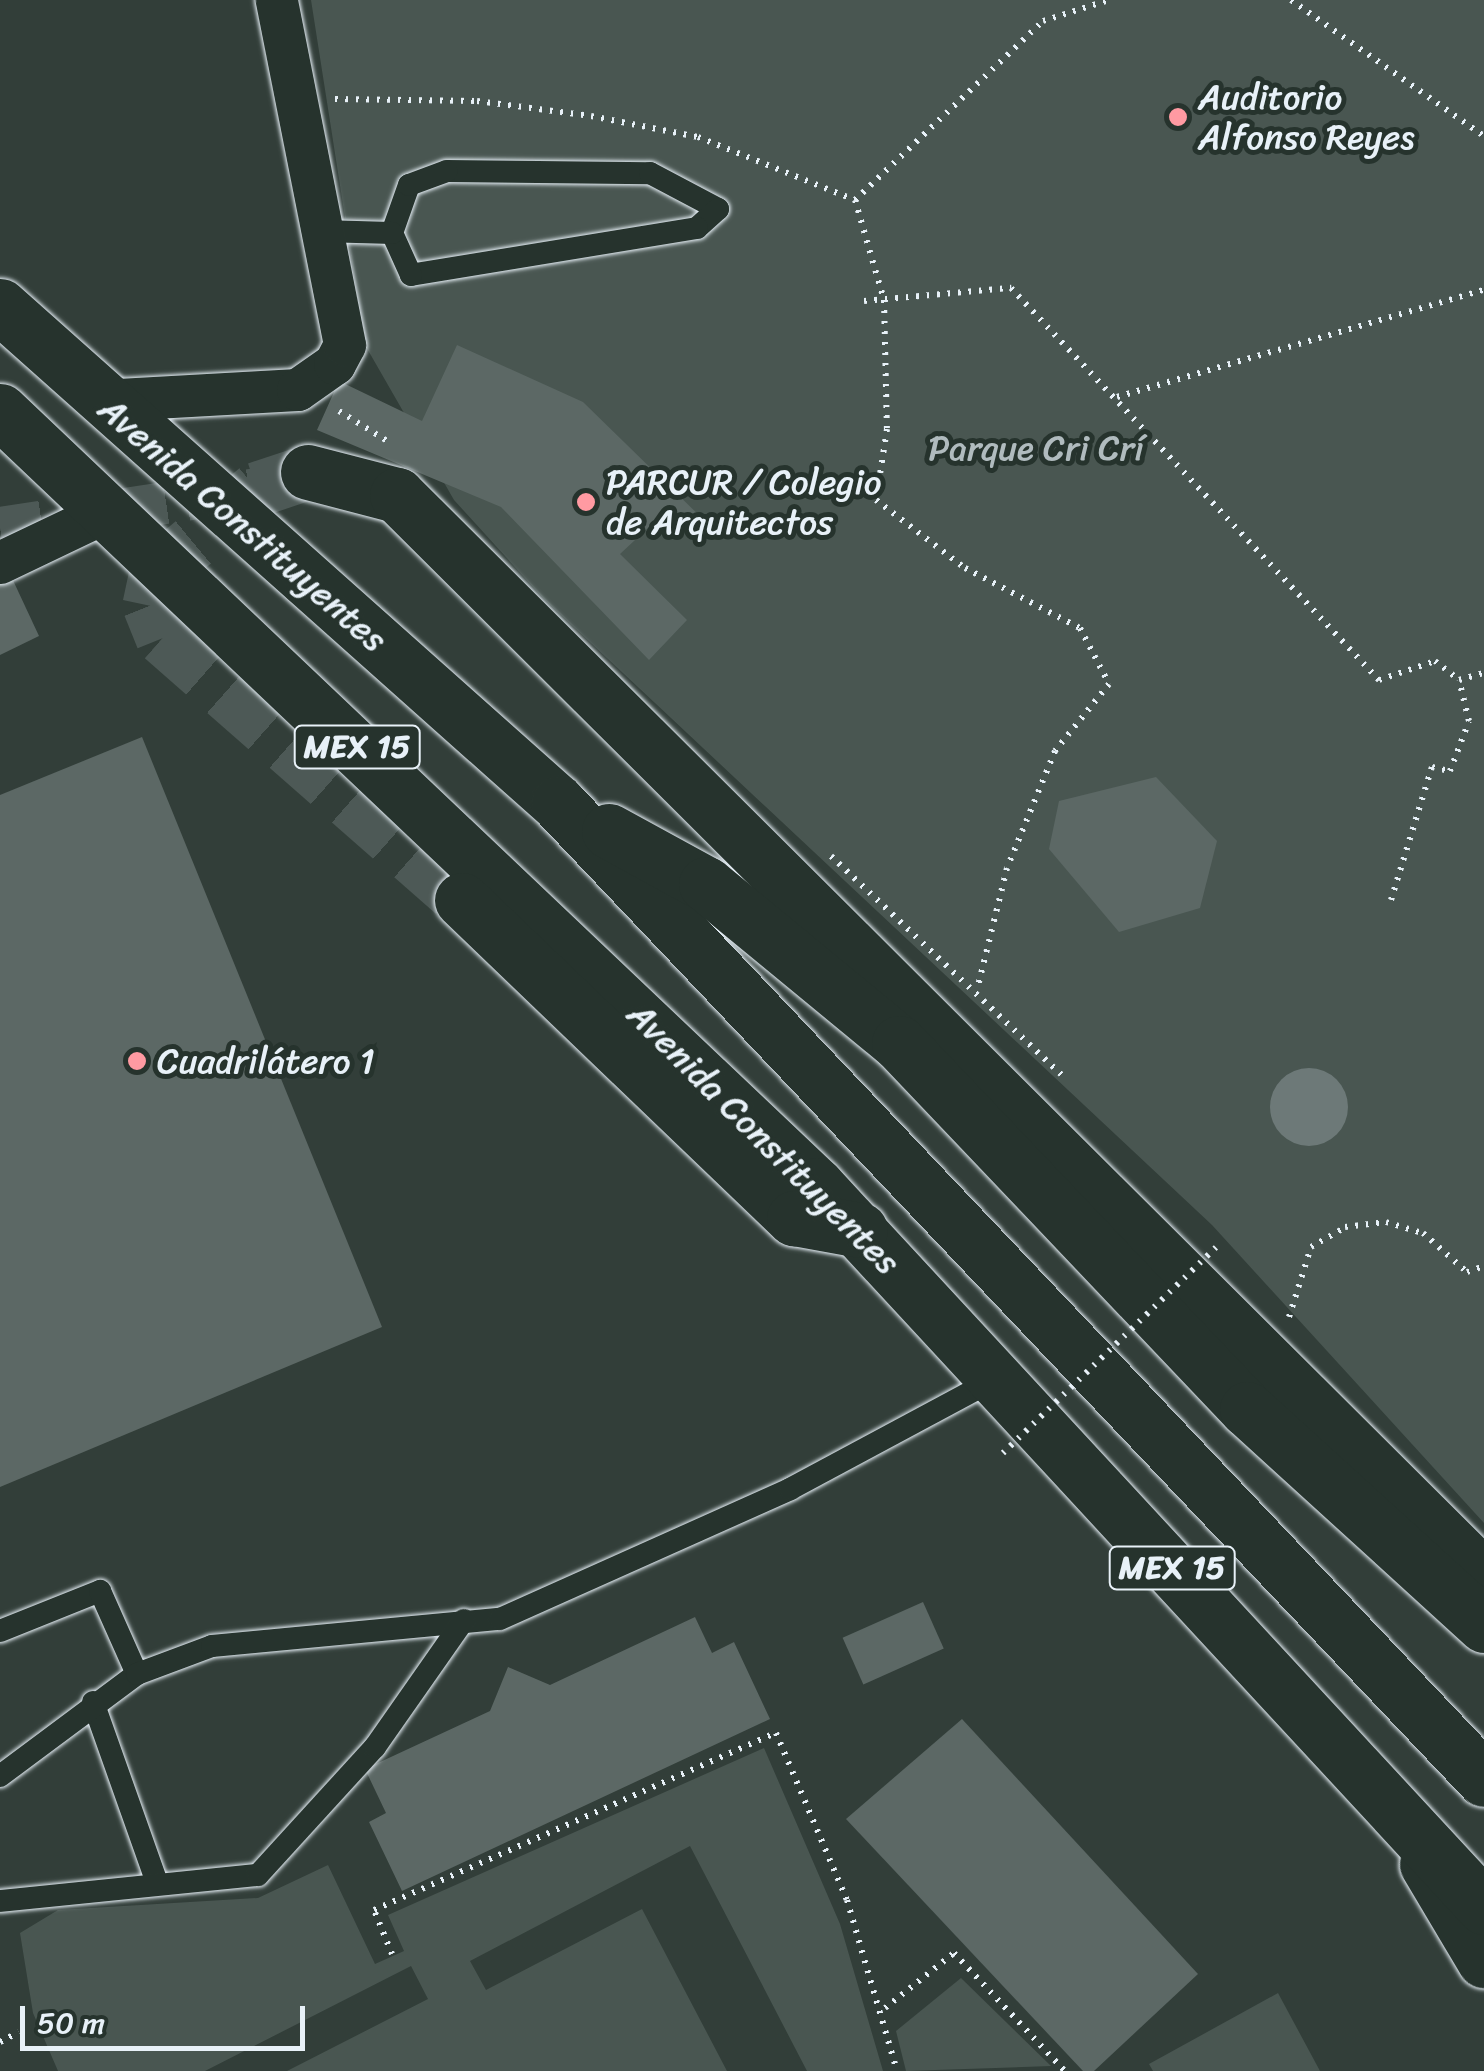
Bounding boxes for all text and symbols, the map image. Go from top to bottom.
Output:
place label: Auditorio Alfonso Reyes [1198,76,1417,158]
marker: Auditorio Alfonso Reyes [1167,106,1189,128]
street label: Avenida Constituyentes [90,387,396,661]
park label: Parque Cri Crí [928,427,1144,469]
place label: PARCUR / Colegio de Arquitectos [606,461,882,543]
marker: PARCUR / Colegio de Arquitectos [575,491,597,513]
road number: MEX 15 [292,720,422,774]
street label: Avenida Constituyentes [619,993,909,1283]
place label: Cuadrilátero 1 [157,1040,375,1082]
marker: Cuadrilátero 1 [126,1050,148,1072]
road number: MEX 15 [1107,1541,1237,1595]
scale bar [25,1986,310,2048]
text: 50 m [37,1996,105,2050]

